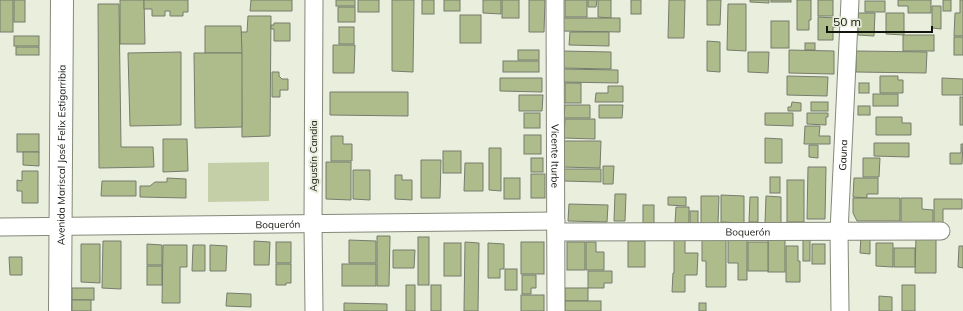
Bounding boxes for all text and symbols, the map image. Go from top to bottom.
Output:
scale bar [827,8,932,34]
text: 50 m [833,14,861,29]
street label: Avenida Mariscal José Felix Estigarribia [54,65,69,245]
street label: Agustín Candia [307,120,320,192]
street label: Vicente Iturbe [548,124,562,188]
street label: Gauna [836,139,850,171]
street label: Boquerón [255,218,301,231]
street label: Boquerón [726,225,771,239]

